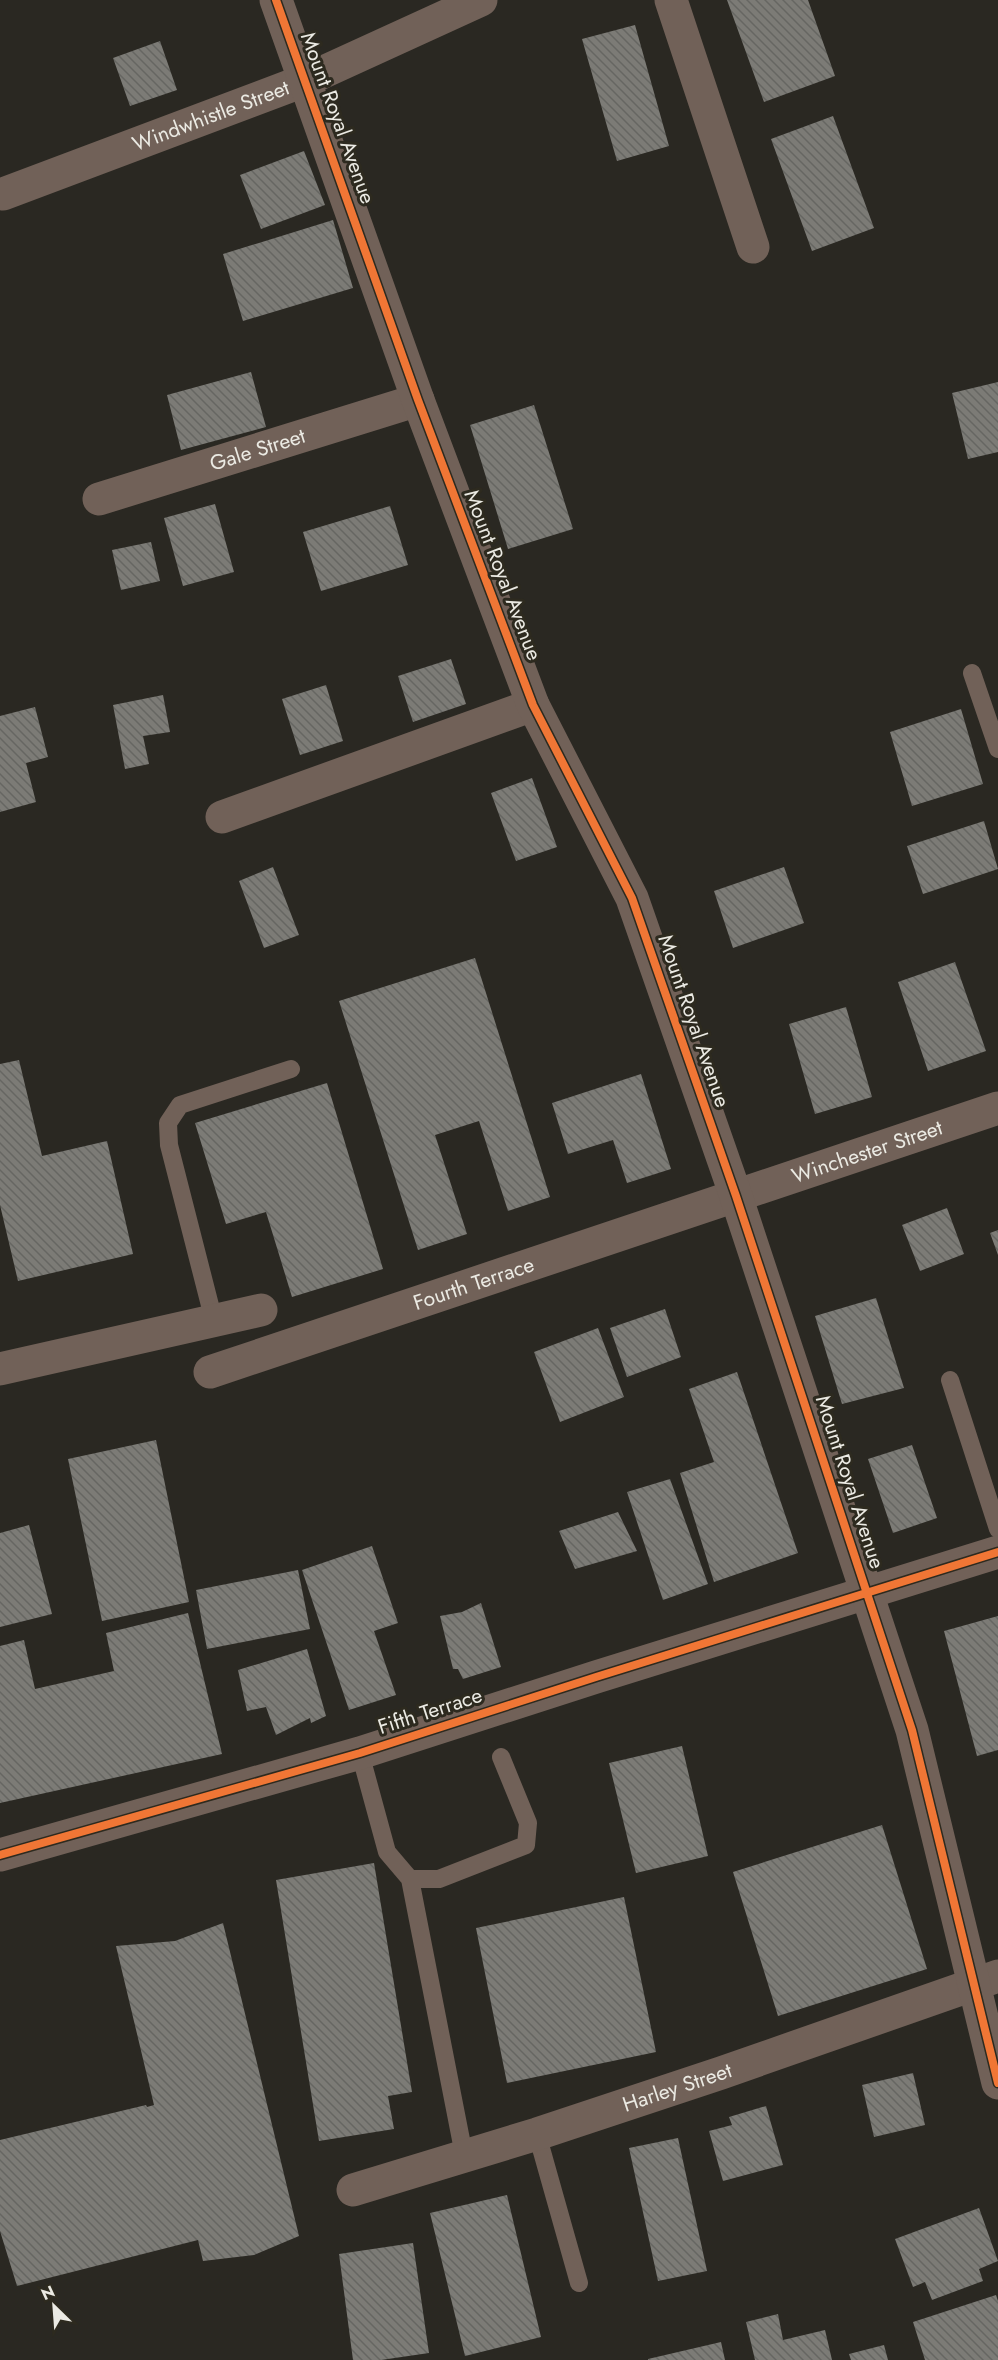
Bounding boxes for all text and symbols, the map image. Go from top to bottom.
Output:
street label: Mount Royal Avenue [293,28,383,208]
street label: Windwhistle Street [128,73,294,159]
street label: Gale Street [206,421,309,479]
street label: Mount Royal Avenue [457,485,549,665]
street label: Mount Royal Avenue [650,931,738,1111]
street label: Winchester Street [788,1113,946,1191]
street label: Fourth Terrace [409,1249,538,1318]
street label: Mount Royal Avenue [808,1391,892,1573]
street label: Fifth Terrace [374,1680,486,1742]
street label: Harley Street [619,2055,736,2120]
north arrow [24,2276,84,2336]
text: N [37,2280,58,2306]

